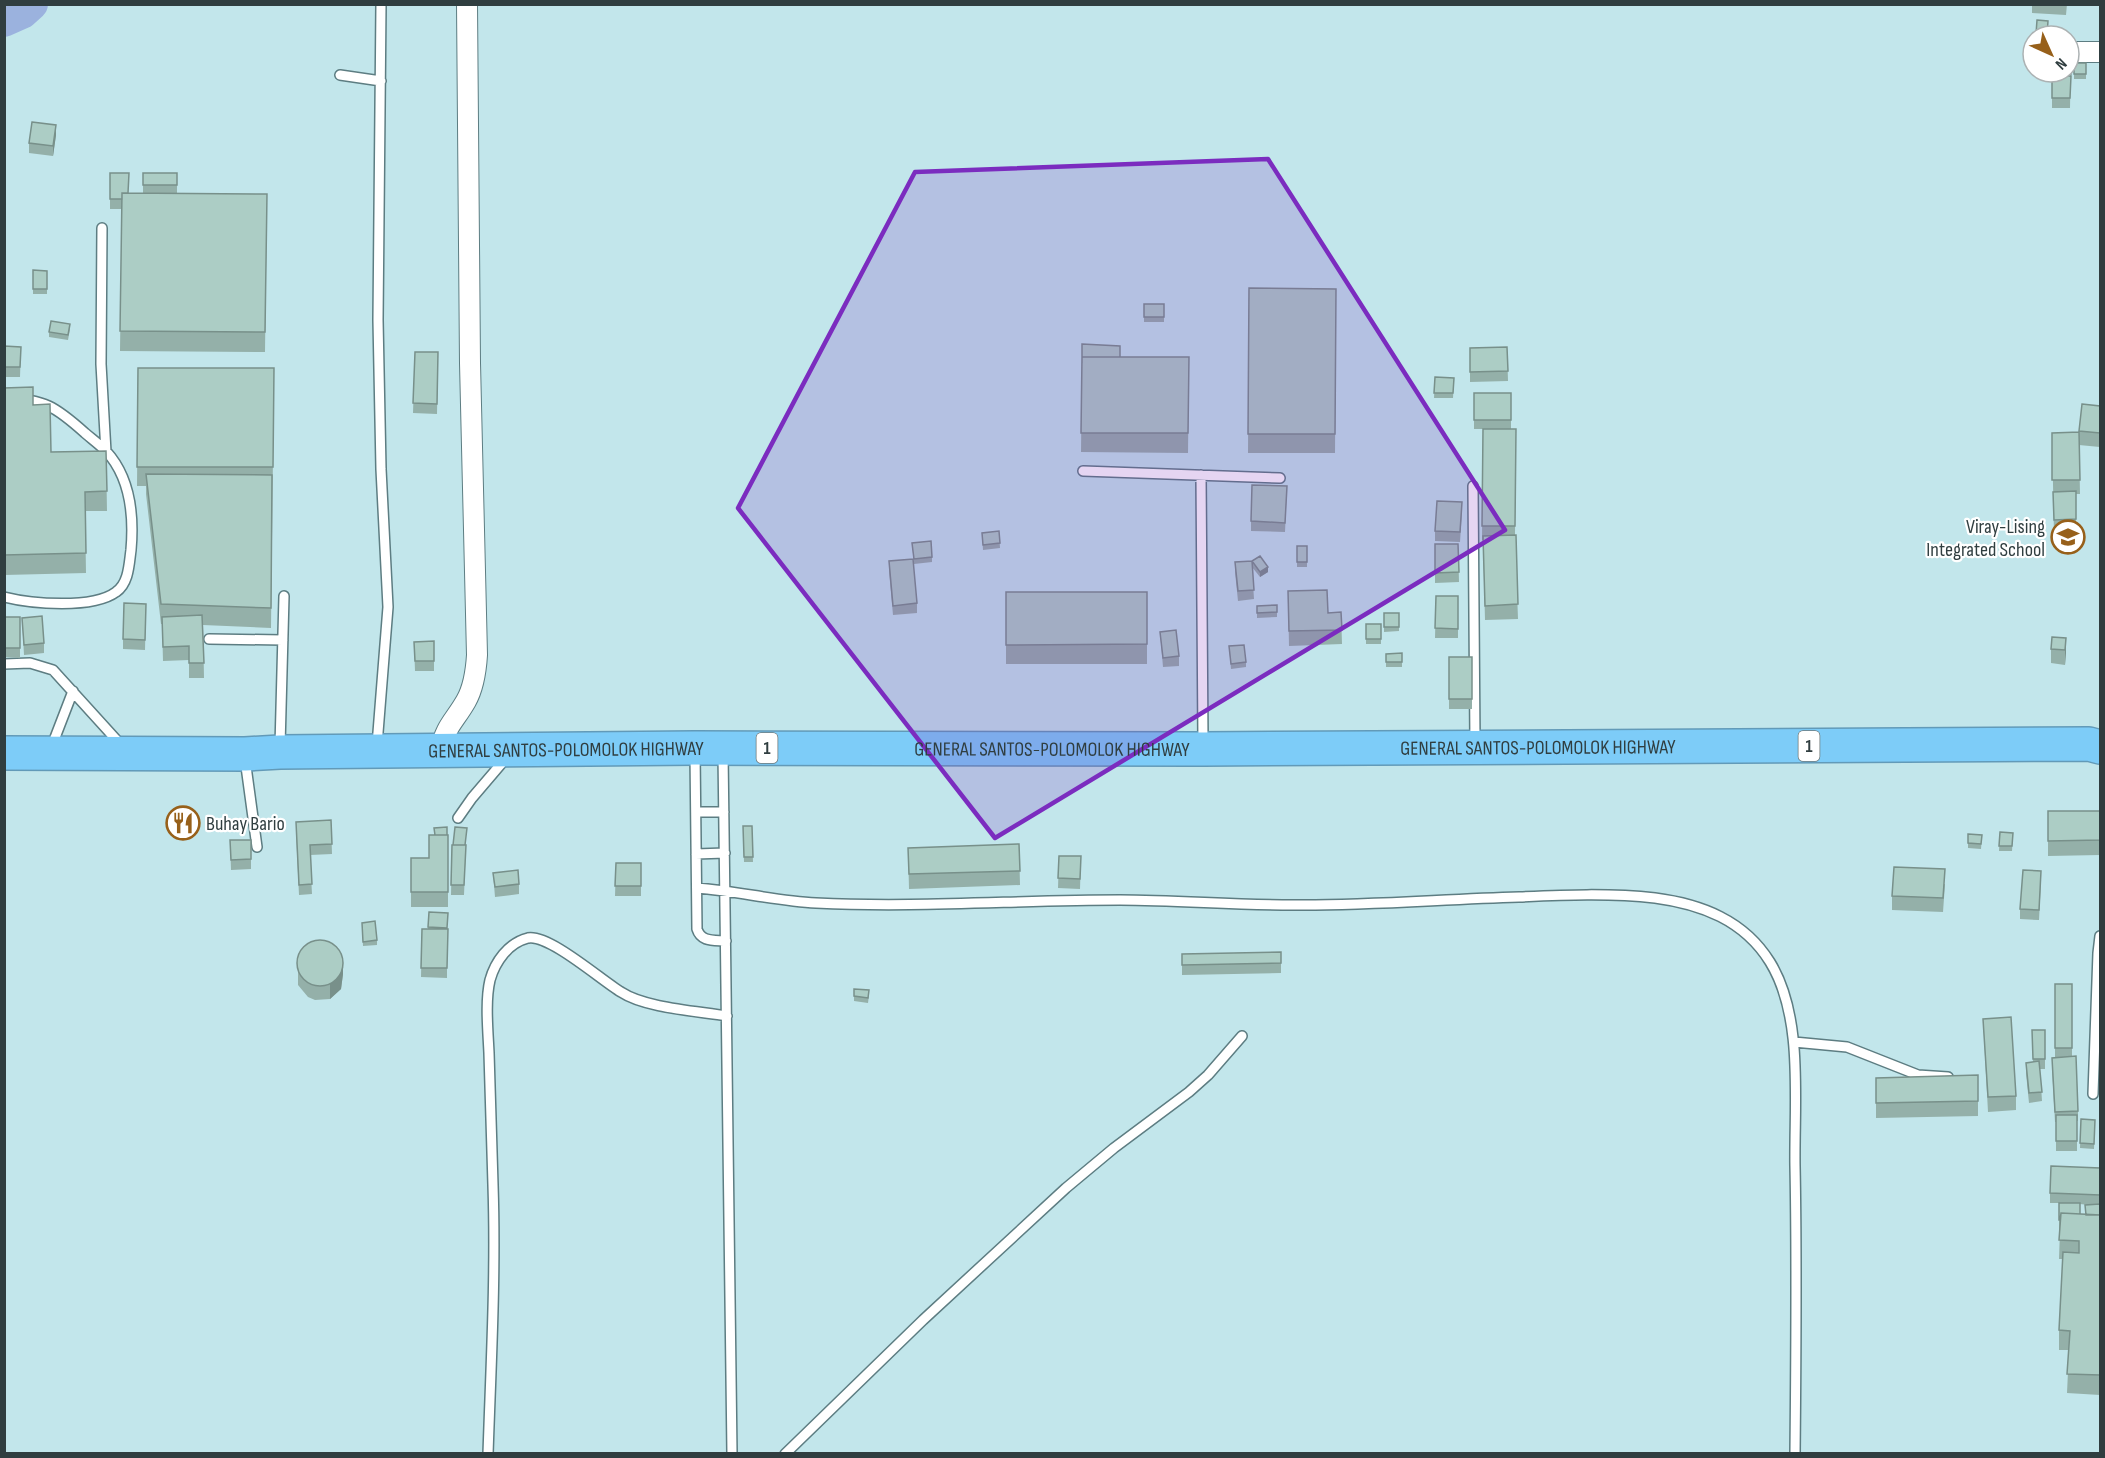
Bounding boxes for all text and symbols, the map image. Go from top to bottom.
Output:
north arrow [2021,24,2081,84]
text: N [2051,54,2070,73]
place label: Viray-Lising Integrated School [1926,515,2045,562]
school or university icon: Viray-Lising Integrated School [2050,519,2086,555]
road number: 1 [1798,731,1820,761]
road number: 1 [756,733,777,763]
street label: GENERAL SANTOS-POLOMOLOK HIGHWAY [1400,735,1676,761]
street label: GENERAL SANTOS-POLOMOLOK HIGHWAY [428,737,704,764]
street label: GENERAL SANTOS-POLOMOLOK HIGHWAY [914,737,1190,762]
restaurant icon: Buhay Bario [165,805,201,841]
place label: Buhay Bario [206,812,285,836]

